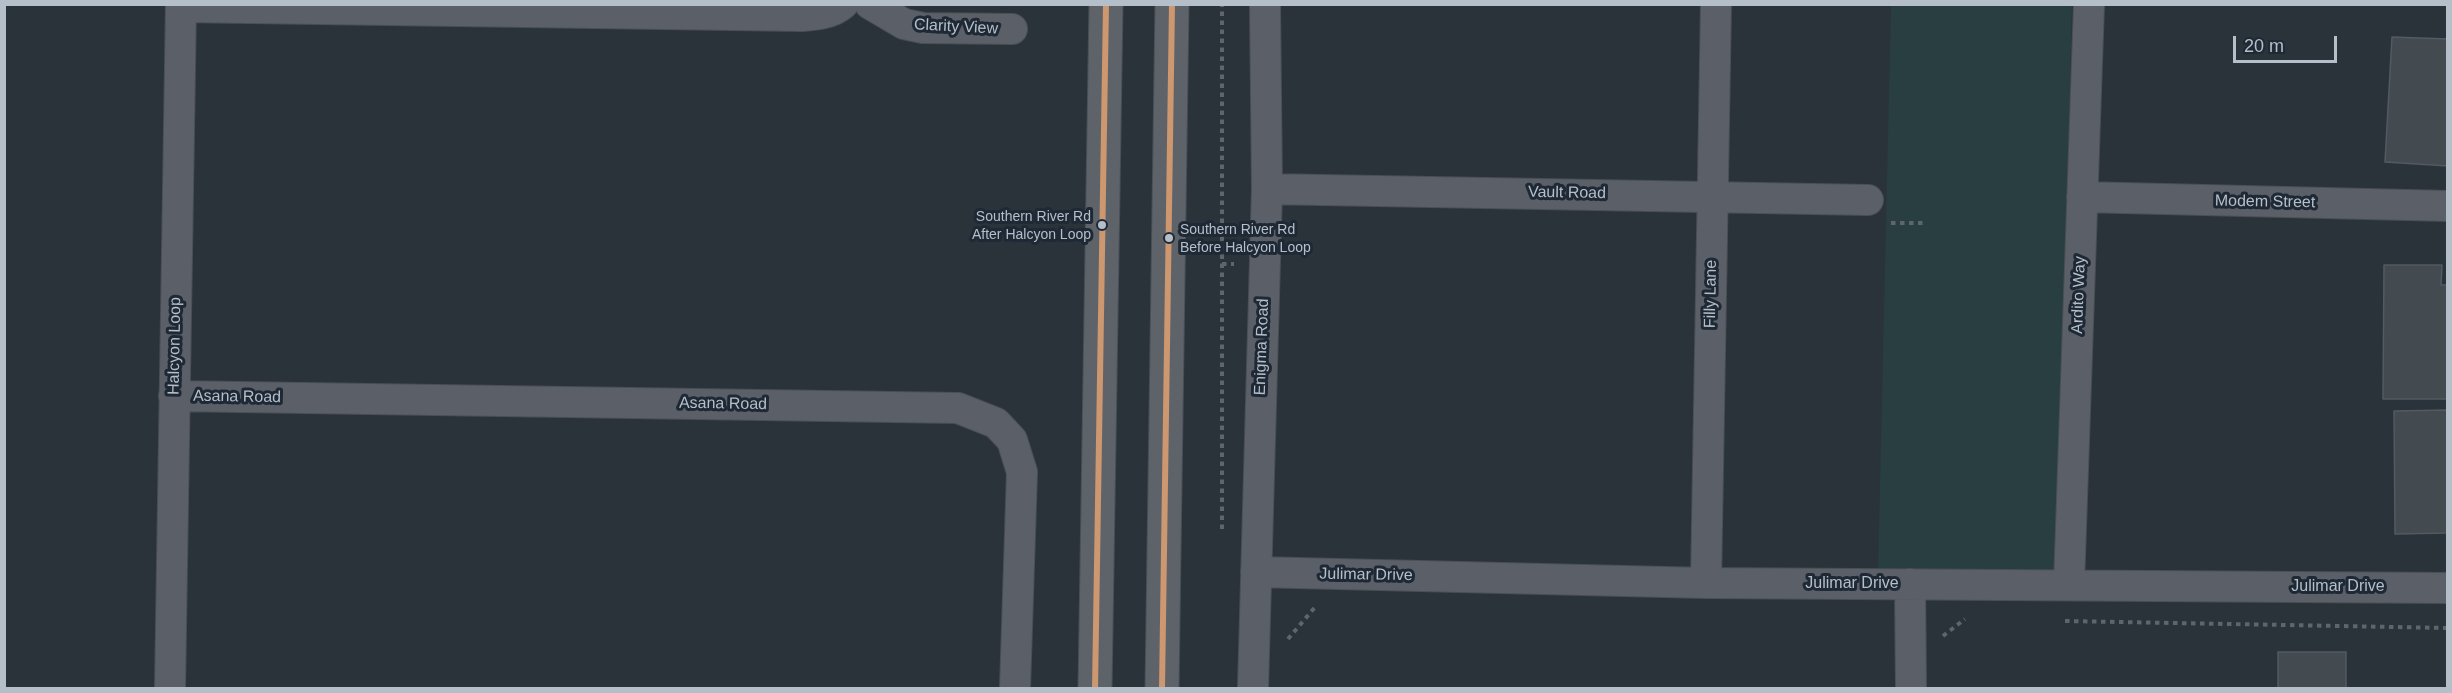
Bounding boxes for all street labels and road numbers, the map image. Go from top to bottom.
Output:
street label: Clarity View [913,15,999,39]
street label: Vault Road [1528,183,1606,203]
street label: Modem Street [2215,192,2315,212]
street label: Ardito Way [2068,256,2090,334]
street label: Filly Lane [1701,260,1721,328]
street label: Halcyon Loop [165,297,185,395]
street label: Enigma Road [1251,298,1273,396]
street label: Asana Road [193,387,281,407]
street label: Asana Road [679,394,767,414]
street label: Julimar Drive [1319,565,1413,585]
street label: Julimar Drive [1805,574,1899,594]
street label: Julimar Drive [2291,577,2385,597]

